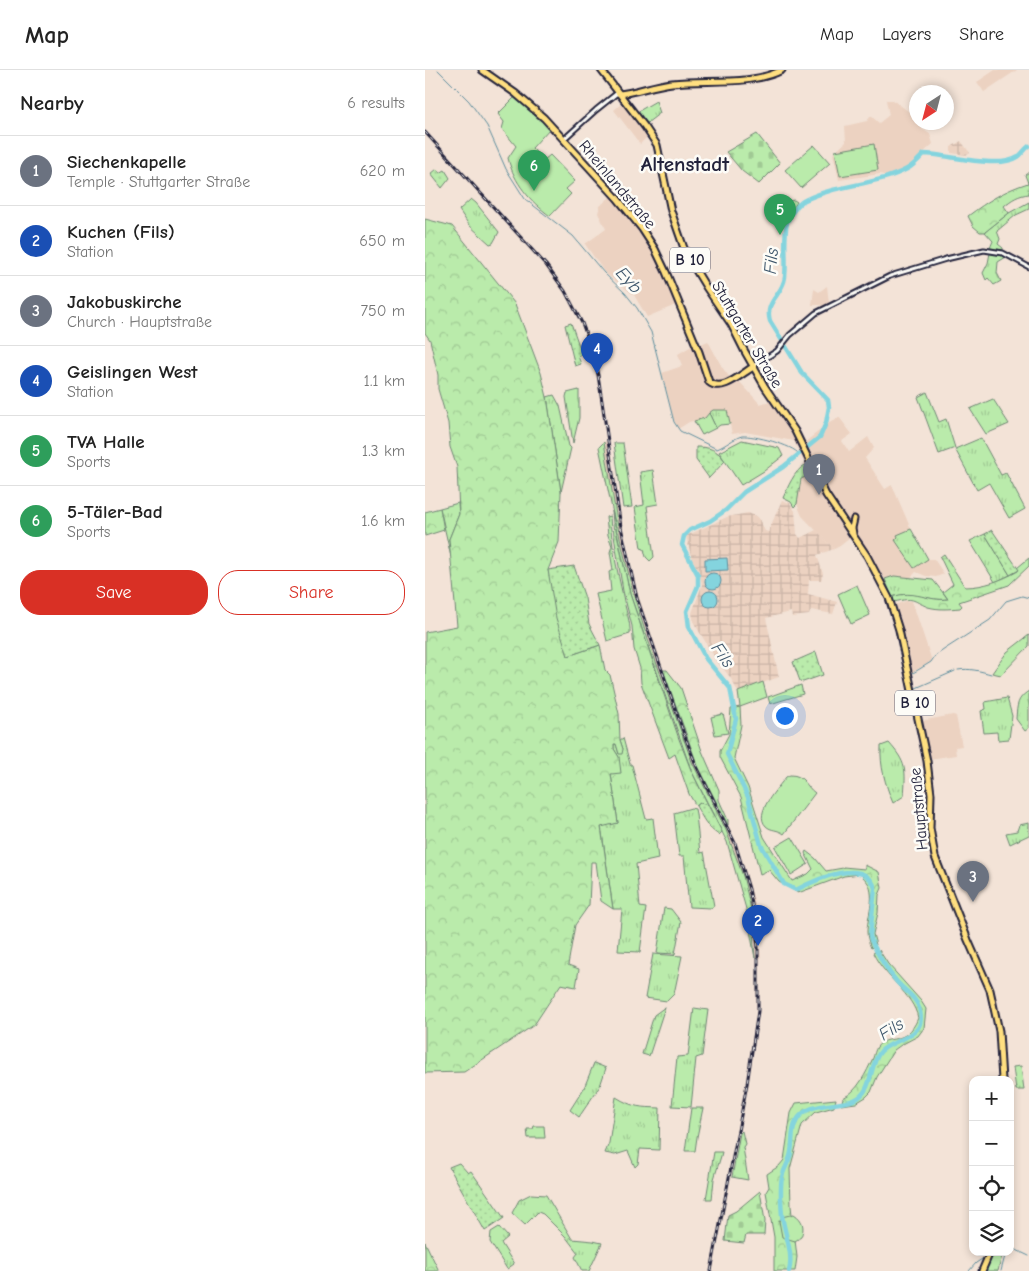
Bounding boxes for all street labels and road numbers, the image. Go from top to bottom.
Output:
street label: Rheinlandstraße [575,137,659,232]
road number: B 10 [670,248,710,272]
street label: Stuttgarter Straße [708,278,786,391]
road number: B 10 [895,690,935,716]
street label: Hauptstraße [906,767,932,851]

